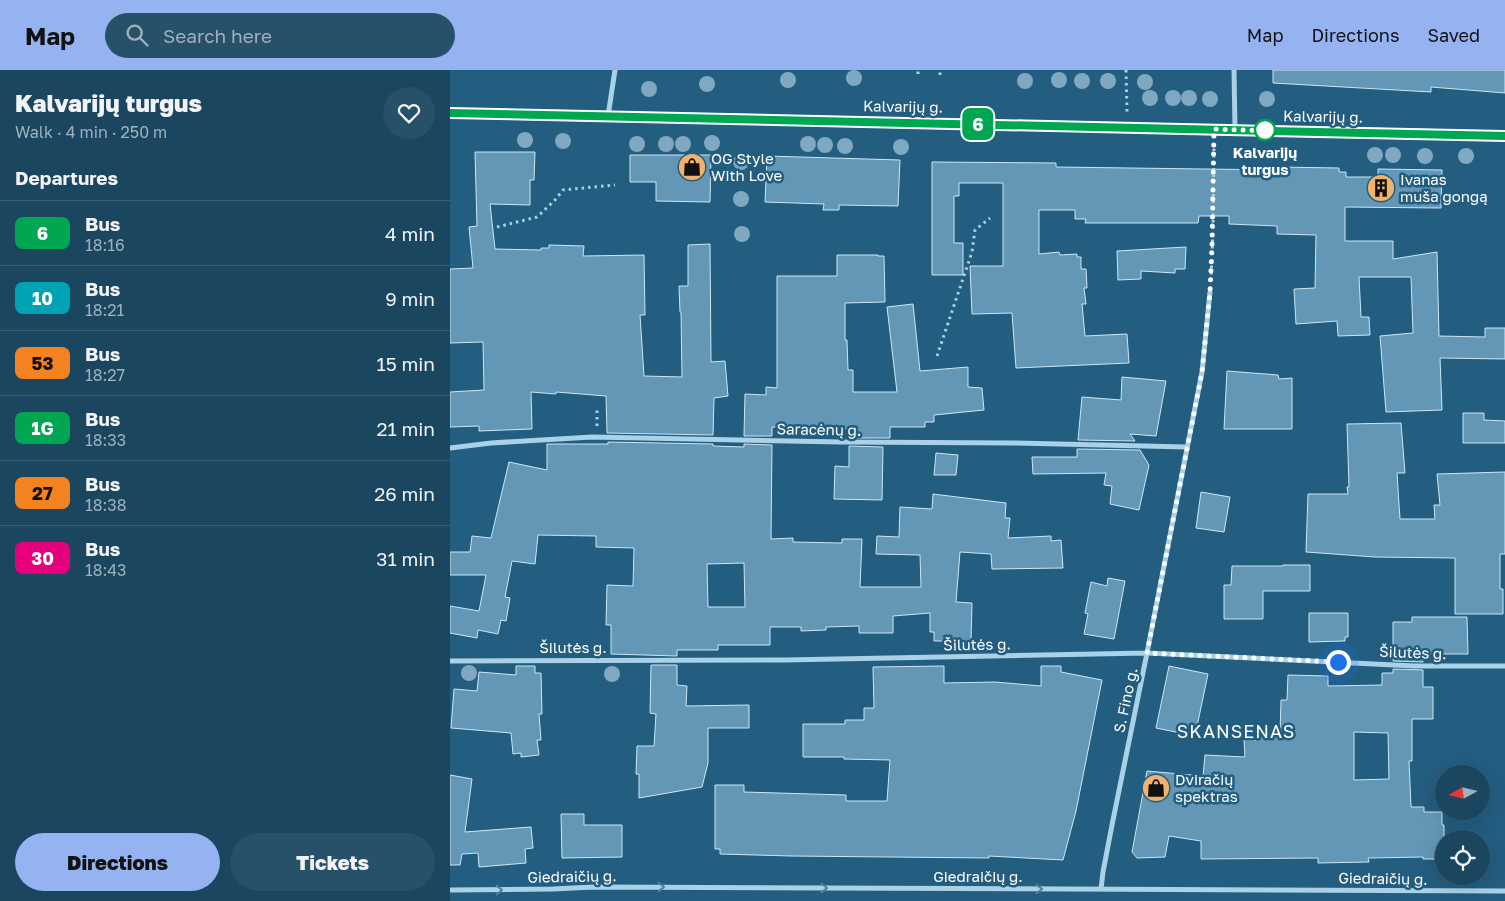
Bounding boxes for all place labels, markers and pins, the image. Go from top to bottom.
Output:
marker: Kalvarijų turgus [1254,119,1276,141]
place label: Kalvarijų turgus [1233,143,1297,178]
place label: OG Style With Love [711,149,783,184]
shop icon: OG Style With Love [677,152,707,182]
place label: Ivanas muša gongą [1400,170,1488,205]
building icon: Ivanas muša gongą [1366,173,1396,203]
place label: Dviračių spektras [1175,770,1238,805]
shop icon: Dviračių spektras [1141,773,1171,803]

